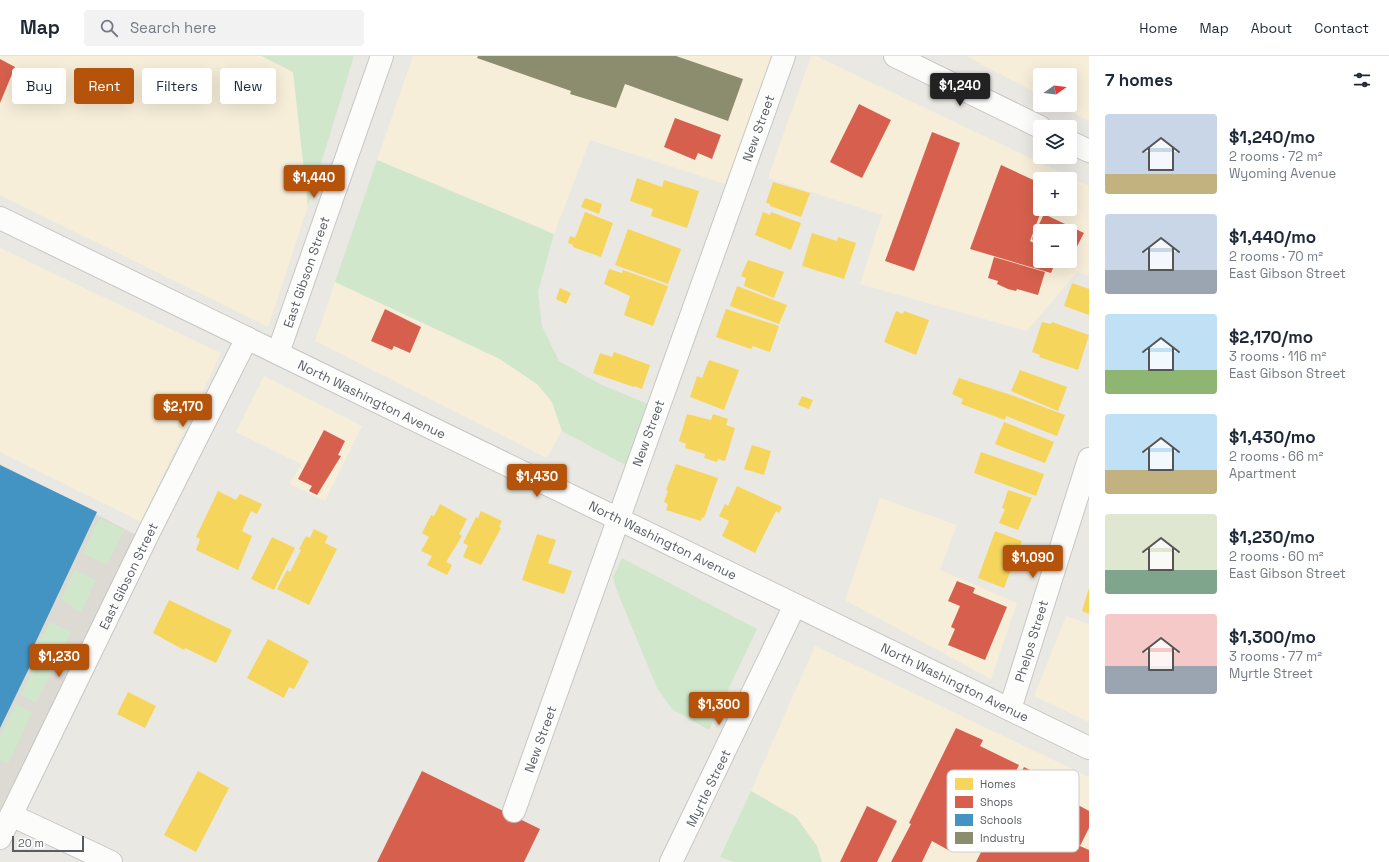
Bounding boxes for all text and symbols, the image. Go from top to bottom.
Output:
search box [84,10,364,46]
text: Map [20,15,60,40]
icon: search [98,17,120,39]
text: Search here [130,18,216,37]
text: Home [1139,19,1177,37]
text: Map [1199,19,1229,37]
text: About [1251,19,1292,37]
text: Contact [1314,19,1369,37]
chip: Buy [12,68,66,104]
chip: Rent [74,68,134,104]
chip: Filters [142,68,212,104]
chip: New [220,68,276,104]
north arrow [1033,68,1077,112]
map controls [1033,68,1077,268]
text: 7 homes [1105,69,1173,91]
icon: filters [1351,69,1373,91]
pin: $1,240 [927,73,993,107]
text: $1,240 [939,77,981,94]
street label: New Street [739,93,778,164]
button: layers [1033,120,1077,164]
text: $1,240/mo [1229,126,1315,148]
icon: home [1137,130,1185,178]
text: 2 rooms · 72 m² [1229,148,1322,165]
pin: $1,440 [281,165,347,199]
text: Wyoming Avenue [1229,165,1336,182]
text: $1,440 [293,169,335,186]
button: + [1033,172,1077,216]
street label: East Gibson Street [279,214,334,330]
button: − [1033,224,1077,268]
text: $1,440/mo [1229,226,1316,248]
icon: home [1137,230,1185,278]
text: 2 rooms · 70 m² [1229,248,1323,265]
text: East Gibson Street [1229,265,1346,282]
text: $2,170/mo [1229,326,1313,348]
icon: home [1137,330,1185,378]
text: 3 rooms · 116 m² [1229,348,1326,365]
street label: North Washington Avenue [295,356,449,443]
text: East Gibson Street [1229,365,1346,382]
pin: $2,170 [150,394,216,428]
text: $2,170 [163,398,203,415]
street label: New Street [629,398,668,469]
text: $1,430/mo [1229,426,1316,448]
icon: home [1137,430,1185,478]
text: 2 rooms · 66 m² [1229,448,1323,465]
pin: $1,430 [504,464,570,498]
text: Apartment [1229,465,1297,482]
text: $1,430 [516,468,558,485]
street label: North Washington Avenue [586,497,740,584]
street label: East Gibson Street [95,520,162,632]
text: $1,230/mo [1229,526,1315,548]
icon: home [1137,530,1185,578]
pin: $1,090 [1000,545,1066,579]
text: 2 rooms · 60 m² [1229,548,1324,565]
text: $1,090 [1012,549,1054,566]
text: East Gibson Street [1229,565,1346,582]
street label: Phelps Street [1011,598,1052,684]
text: $1,300/mo [1229,626,1316,648]
icon: home [1137,630,1185,678]
street label: North Washington Avenue [878,639,1032,726]
pin: $1,230 [26,644,92,678]
text: $1,230 [38,648,80,665]
text: 3 rooms · 77 m² [1229,648,1322,665]
text: Myrtle Street [1229,665,1313,682]
pin: $1,300 [686,692,752,726]
text: $1,300 [698,696,740,713]
street label: New Street [521,704,560,775]
street label: Myrtle Street [682,747,735,830]
legend [947,770,1079,852]
text: Homes [980,777,1016,791]
text: Shops [980,795,1013,809]
text: Schools [980,813,1022,827]
text: Industry [980,831,1025,845]
scale bar [12,834,84,853]
text: 20 m [18,836,44,850]

